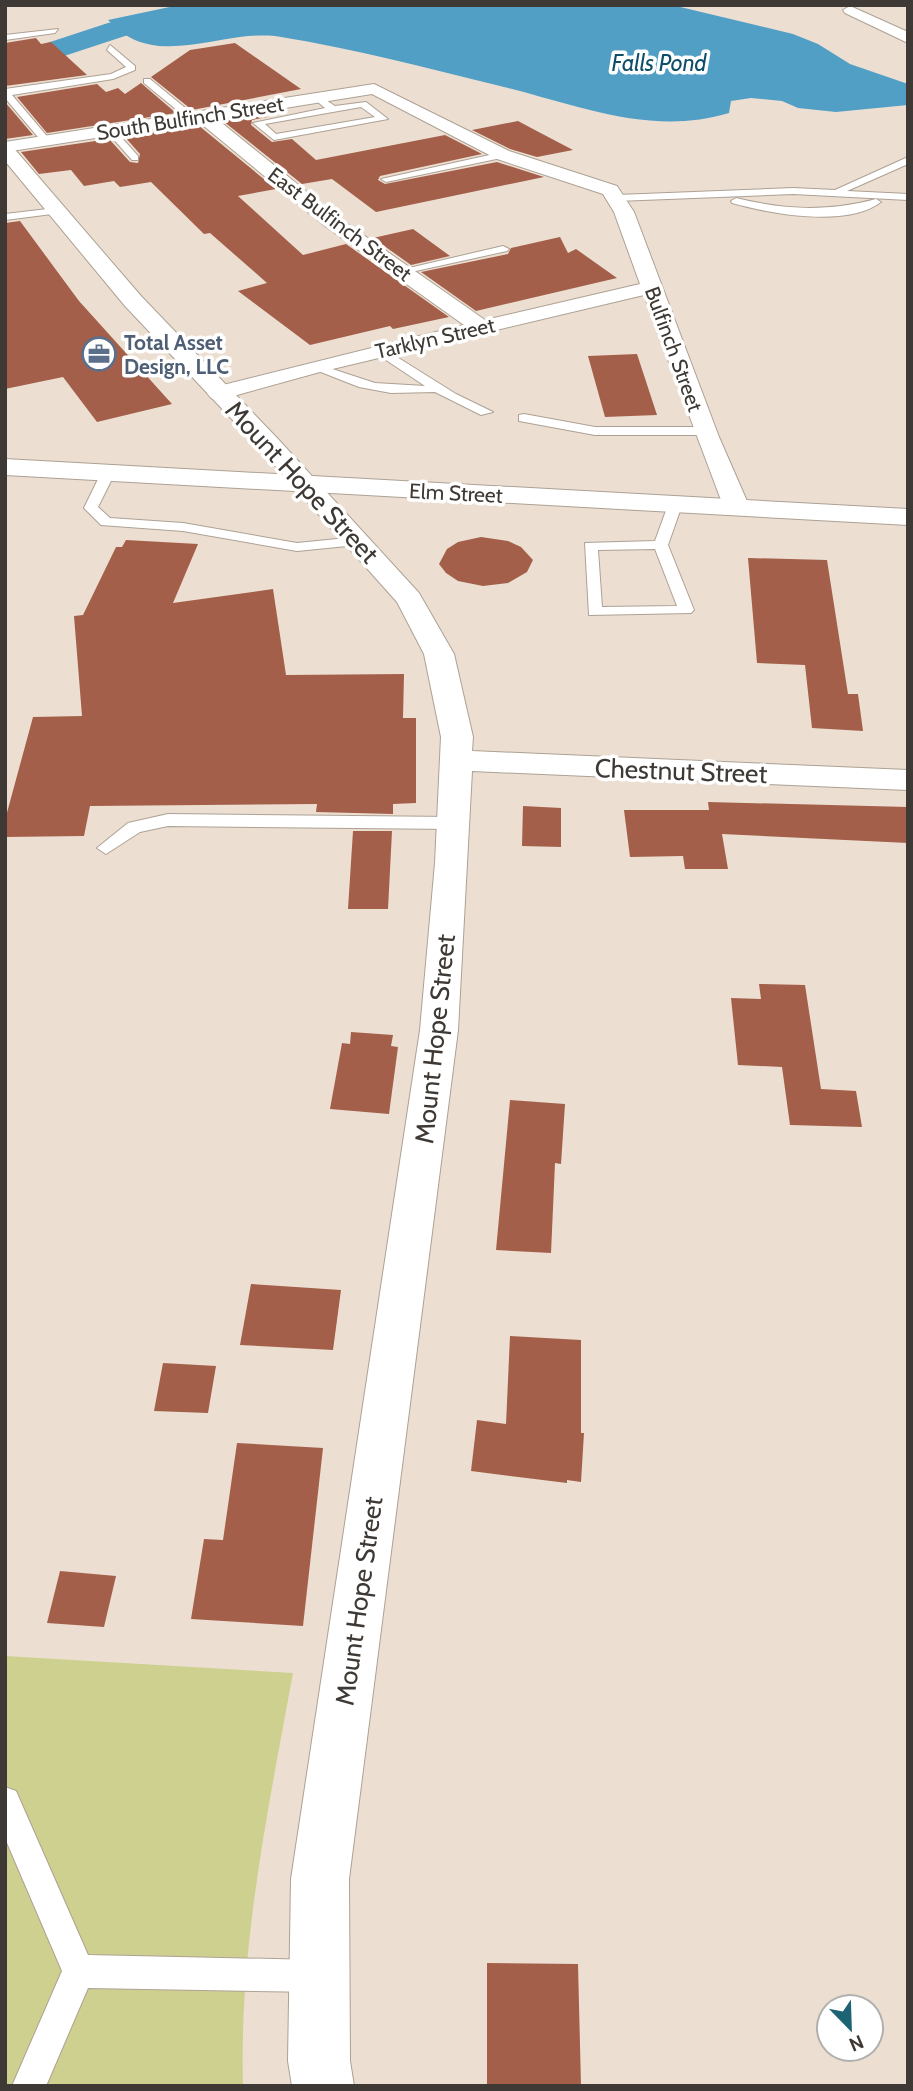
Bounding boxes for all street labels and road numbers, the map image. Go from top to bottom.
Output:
street label: South Bulfinch Street [95,91,285,145]
street label: East Bulfinch Street [263,162,417,286]
street label: Bulfinch Street [640,283,708,415]
street label: Tarklyn Street [373,312,497,364]
street label: Mount Hope Street [219,394,386,570]
street label: Elm Street [409,478,503,508]
street label: Chestnut Street [594,752,768,790]
street label: Mount Hope Street [408,932,462,1145]
street label: Mount Hope Street [329,1494,390,1707]

